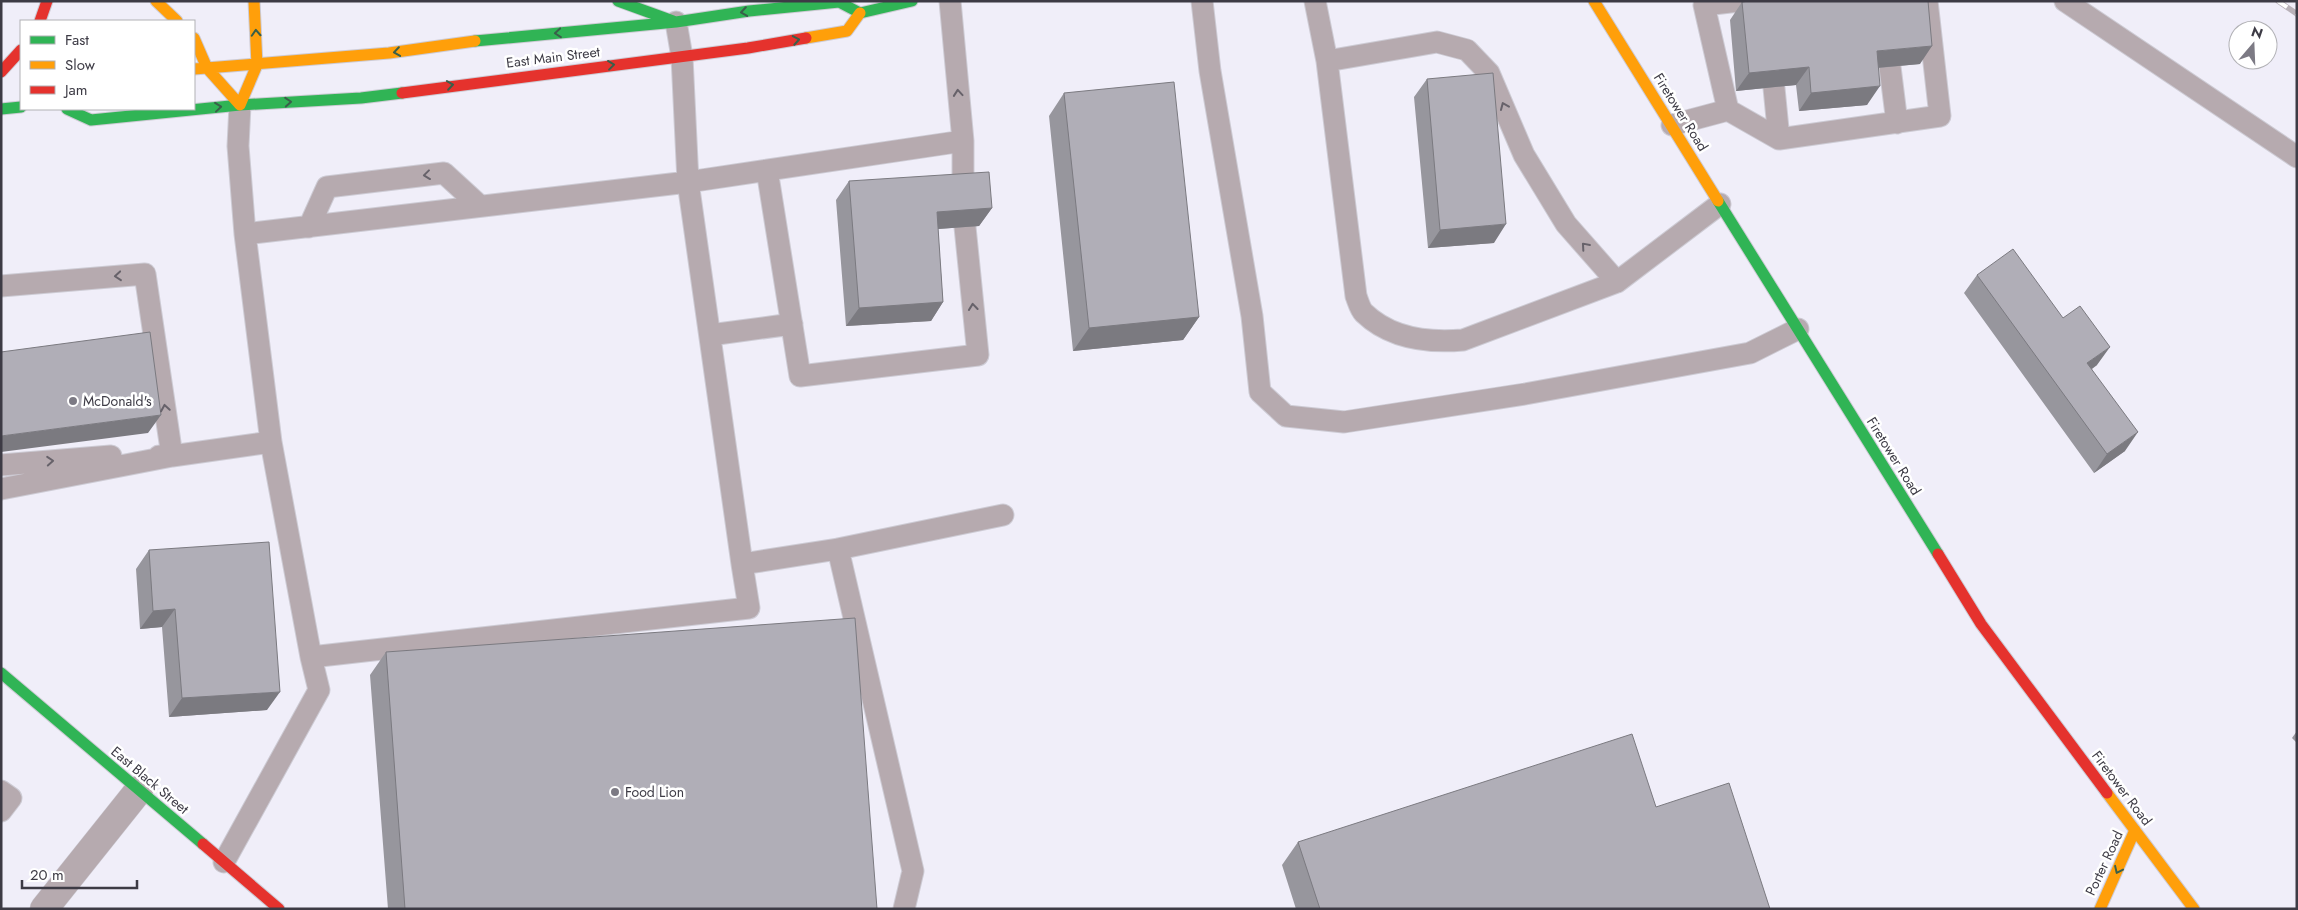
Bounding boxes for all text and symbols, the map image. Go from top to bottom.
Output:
one-way arrow [740,6,749,16]
legend [20,20,195,110]
north arrow [2228,20,2278,70]
text: N [2249,21,2266,44]
one-way arrow [554,28,562,39]
text: Fast [65,29,89,51]
one-way arrow [250,29,261,37]
one-way arrow [792,35,801,45]
street label: East Main Street [505,41,602,73]
one-way arrow [392,46,400,57]
text: Slow [65,54,96,76]
one-way arrow [607,60,615,71]
street label: Firetower Road [1649,69,1713,155]
text: Jam [63,79,88,101]
one-way arrow [446,81,454,91]
one-way arrow [953,88,964,96]
one-way arrow [285,97,293,108]
one-way arrow [214,102,222,113]
one-way arrow [1499,102,1510,111]
one-way arrow [423,169,431,180]
one-way arrow [1582,242,1591,251]
one-way arrow [114,270,122,281]
one-way arrow [968,303,979,311]
place label: McDonald's [83,391,152,411]
marker: McDonald's [67,395,79,407]
one-way arrow [160,404,171,412]
street label: Firetower Road [1862,413,1926,499]
one-way arrow [46,456,54,467]
street label: East Black Street [107,742,194,819]
street label: Firetower Road [2087,746,2157,830]
place label: Food Lion [625,782,684,802]
marker: Food Lion [609,786,621,798]
street label: Porter Road [2080,827,2128,899]
scale bar [22,858,138,890]
text: 20 m [30,864,64,886]
one-way arrow [2113,865,2124,874]

